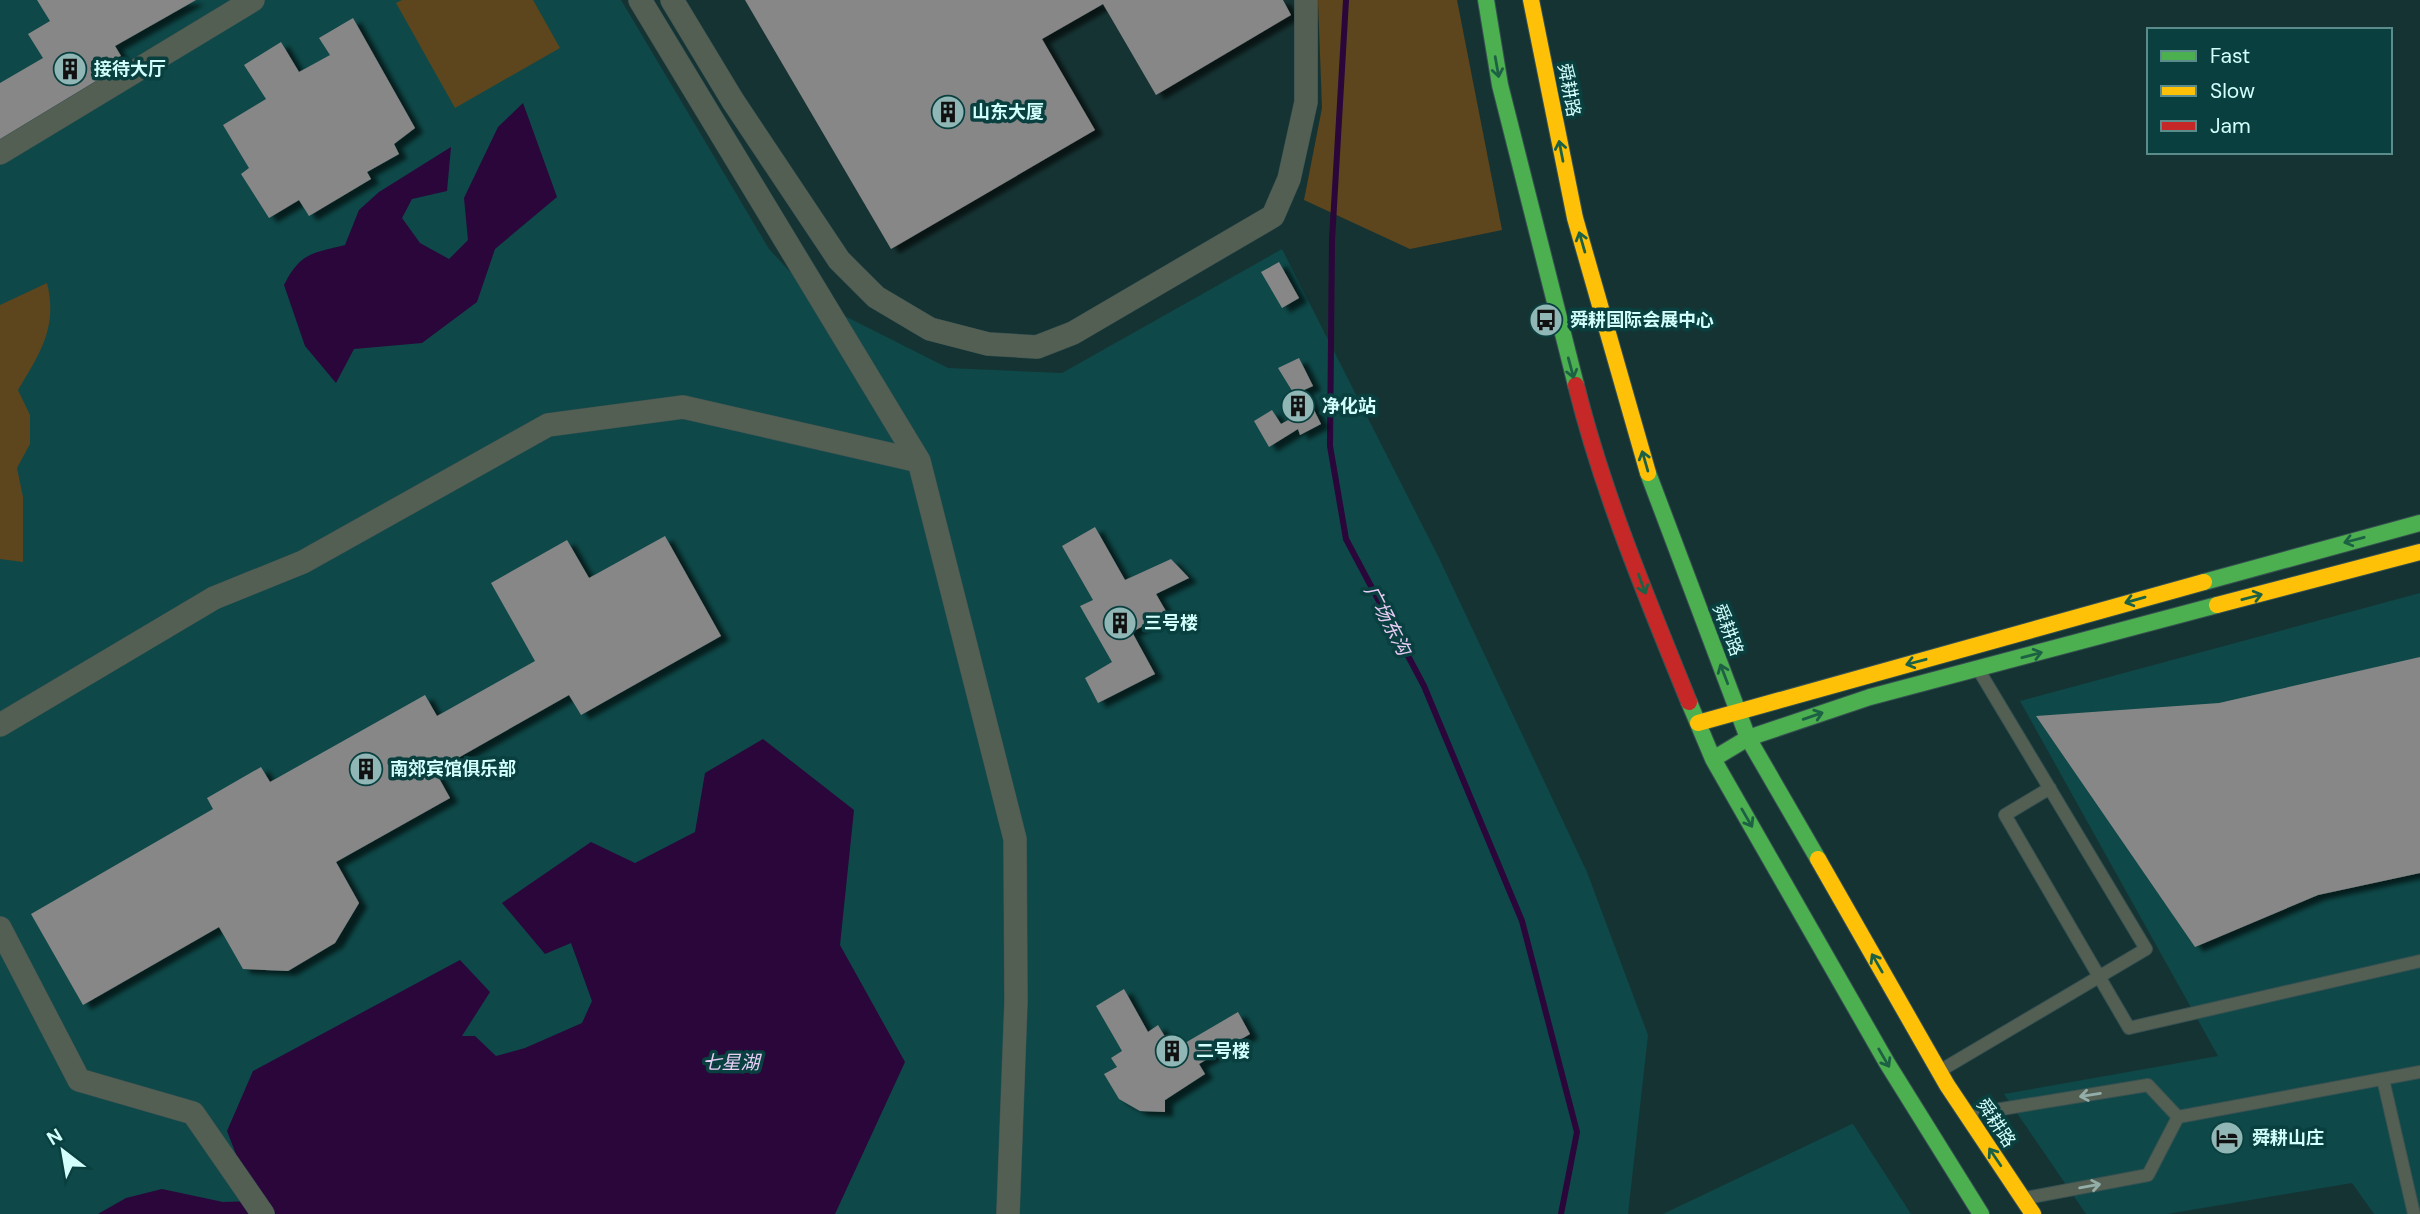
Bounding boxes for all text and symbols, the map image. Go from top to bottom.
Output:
legend [2147,28,2392,154]
text: Fast [2210,42,2250,70]
building icon: 接待大厅 [51,50,89,88]
one-way arrow [1491,55,1504,78]
place label: 接待大厅 [94,57,166,81]
street label: 舜耕路 [1552,61,1586,119]
text: Slow [2210,77,2255,105]
building icon: 山东大厦 [929,93,967,131]
place label: 山东大厦 [972,100,1044,124]
text: Jam [2210,112,2251,140]
one-way arrow [1554,140,1568,163]
one-way arrow [1574,232,1587,254]
bus stop icon: 舜耕国际会展中心 [1527,301,1565,339]
place label: 舜耕国际会展中心 [1570,308,1714,332]
one-way arrow [1565,356,1578,379]
building icon: 净化站 [1279,387,1317,425]
place label: 净化站 [1322,394,1376,418]
one-way arrow [1637,450,1650,472]
one-way arrow [2343,534,2366,547]
one-way arrow [1636,572,1649,594]
water label: 广场东沟 [1359,581,1417,661]
one-way arrow [2240,590,2263,603]
one-way arrow [2124,595,2146,608]
street label: 舜耕路 [1707,600,1749,660]
building icon: 三号楼 [1101,604,1139,642]
place label: 三号楼 [1144,611,1198,635]
one-way arrow [2020,648,2043,661]
one-way arrow [1905,656,1927,669]
one-way arrow [1717,664,1729,686]
one-way arrow [1801,709,1823,721]
building icon: 南郊宾馆俱乐部 [347,750,385,788]
place label: 南郊宾馆俱乐部 [390,757,516,781]
one-way arrow [1741,807,1754,828]
one-way arrow [1870,953,1883,974]
building icon: 二号楼 [1153,1032,1191,1070]
place label: 二号楼 [1196,1039,1250,1063]
one-way arrow [1877,1048,1891,1068]
water label: 七星湖 [702,1050,762,1075]
one-way arrow [2079,1089,2102,1102]
street label: 舜耕路 [1971,1094,2021,1152]
north arrow [28,1116,98,1186]
hotel icon: 舜耕山庄 [2208,1119,2246,1157]
text: N [42,1123,67,1151]
place label: 舜耕山庄 [2252,1126,2324,1150]
one-way arrow [1988,1148,2002,1167]
one-way arrow [2078,1179,2101,1192]

